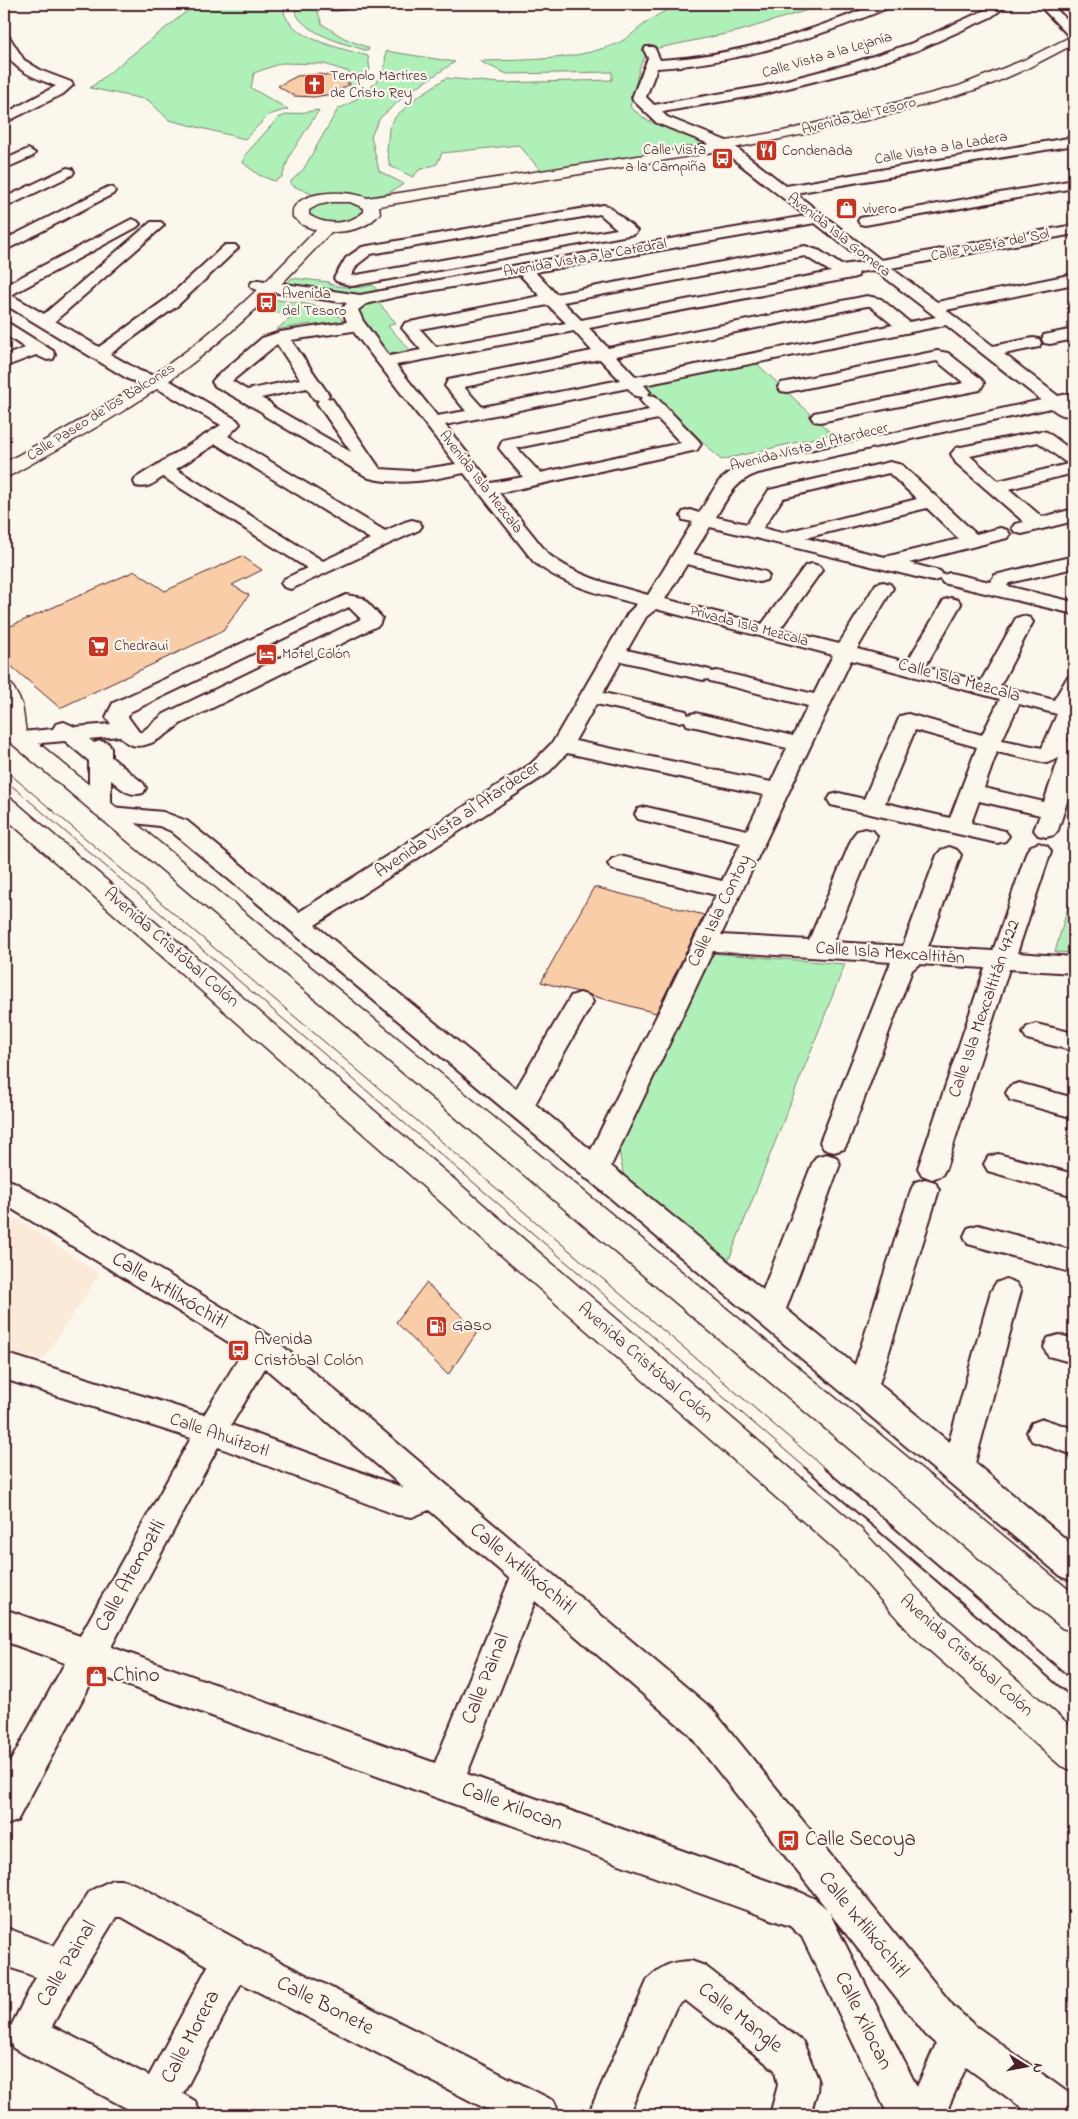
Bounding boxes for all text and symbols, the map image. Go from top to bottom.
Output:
street label: Calle Vista a la Lejanía [759,26,895,84]
place label: Templo Martires de Cristo Rey [330,65,427,105]
church icon: Templo Martires de Cristo Rey [302,73,326,97]
street label: Avenida del Tesoro [799,91,919,141]
street label: Calle Vista a la Ladera [873,125,1009,171]
place label: Calle Vista a la Campiña [625,139,706,178]
restaurant icon: Condenada [754,139,778,163]
place label: Condenada [782,140,853,162]
bus stop icon: Calle Vista a la Campiña [710,147,734,171]
street label: Avenida Isla Gomera [782,187,896,283]
shop icon: vivero [835,197,859,221]
place label: vivero [863,198,897,220]
street label: Calle Puesta del Sol [929,223,1051,267]
street label: Avenida Vista a la Catedral [502,233,668,283]
place label: Avenida del Tesoro [282,283,347,322]
bus stop icon: Avenida del Tesoro [254,291,278,315]
street label: Calle Paseo de los Balcones [23,357,179,467]
street label: Avenida Vista al Atardecer [728,417,891,477]
street label: Avenida Isla Mezcala [434,426,528,538]
street label: Privada Isla Mezcala [687,600,811,652]
supermarket icon: Chedraui [86,634,110,658]
place label: Chedraui [114,635,169,657]
hotel icon: Motel Colón [254,642,278,666]
place label: Motel Colón [282,643,350,665]
street label: Calle Isla Mezcala [895,652,1023,710]
street label: Avenida Vista al Atardecer [370,755,546,885]
street label: Calle Isla Contoy [681,850,759,972]
street label: Avenida Cristóbal Colón [97,882,245,1014]
street label: Calle Isla Mexcaltitán 4722 [942,916,1028,1101]
street label: Calle Isla Mexcaltitán [815,936,966,972]
street label: Calle Ixtlilxóchitl [105,1245,233,1337]
street label: Avenida Cristóbal Colón [571,1297,719,1429]
place label: Gaso [452,1313,492,1339]
fuel station icon: Gaso [424,1314,448,1338]
place label: Avenida Cristóbal Colón [254,1327,364,1374]
bus stop icon: Avenida Cristóbal Colón [226,1338,250,1362]
street label: Calle Ahuítzotl [166,1407,272,1465]
street label: Calle Atemoztli [88,1514,174,1638]
street label: Calle Ixtlilxóchitl [462,1516,582,1622]
street label: Avenida Cristóbal Colón [893,1589,1039,1723]
street label: Calle Painal [454,1629,518,1729]
place label: Chino [113,1661,160,1691]
shop icon: Chino [85,1664,109,1688]
street label: Calle Xilocan [457,1775,567,1839]
place label: Calle Secoya [805,1825,916,1857]
bus stop icon: Calle Secoya [777,1828,801,1852]
street label: Calle Ixtlilxóchitl [810,1865,916,1985]
street label: Calle Painal [29,1915,105,2013]
street label: Calle Xilocan [826,1967,900,2075]
street label: Calle Bonete [271,1969,379,2044]
street label: Calle Mangle [690,1975,789,2063]
street label: Calle Morera [154,1985,228,2089]
north arrow [1000,2042,1050,2092]
text: N [1026,2062,1048,2074]

